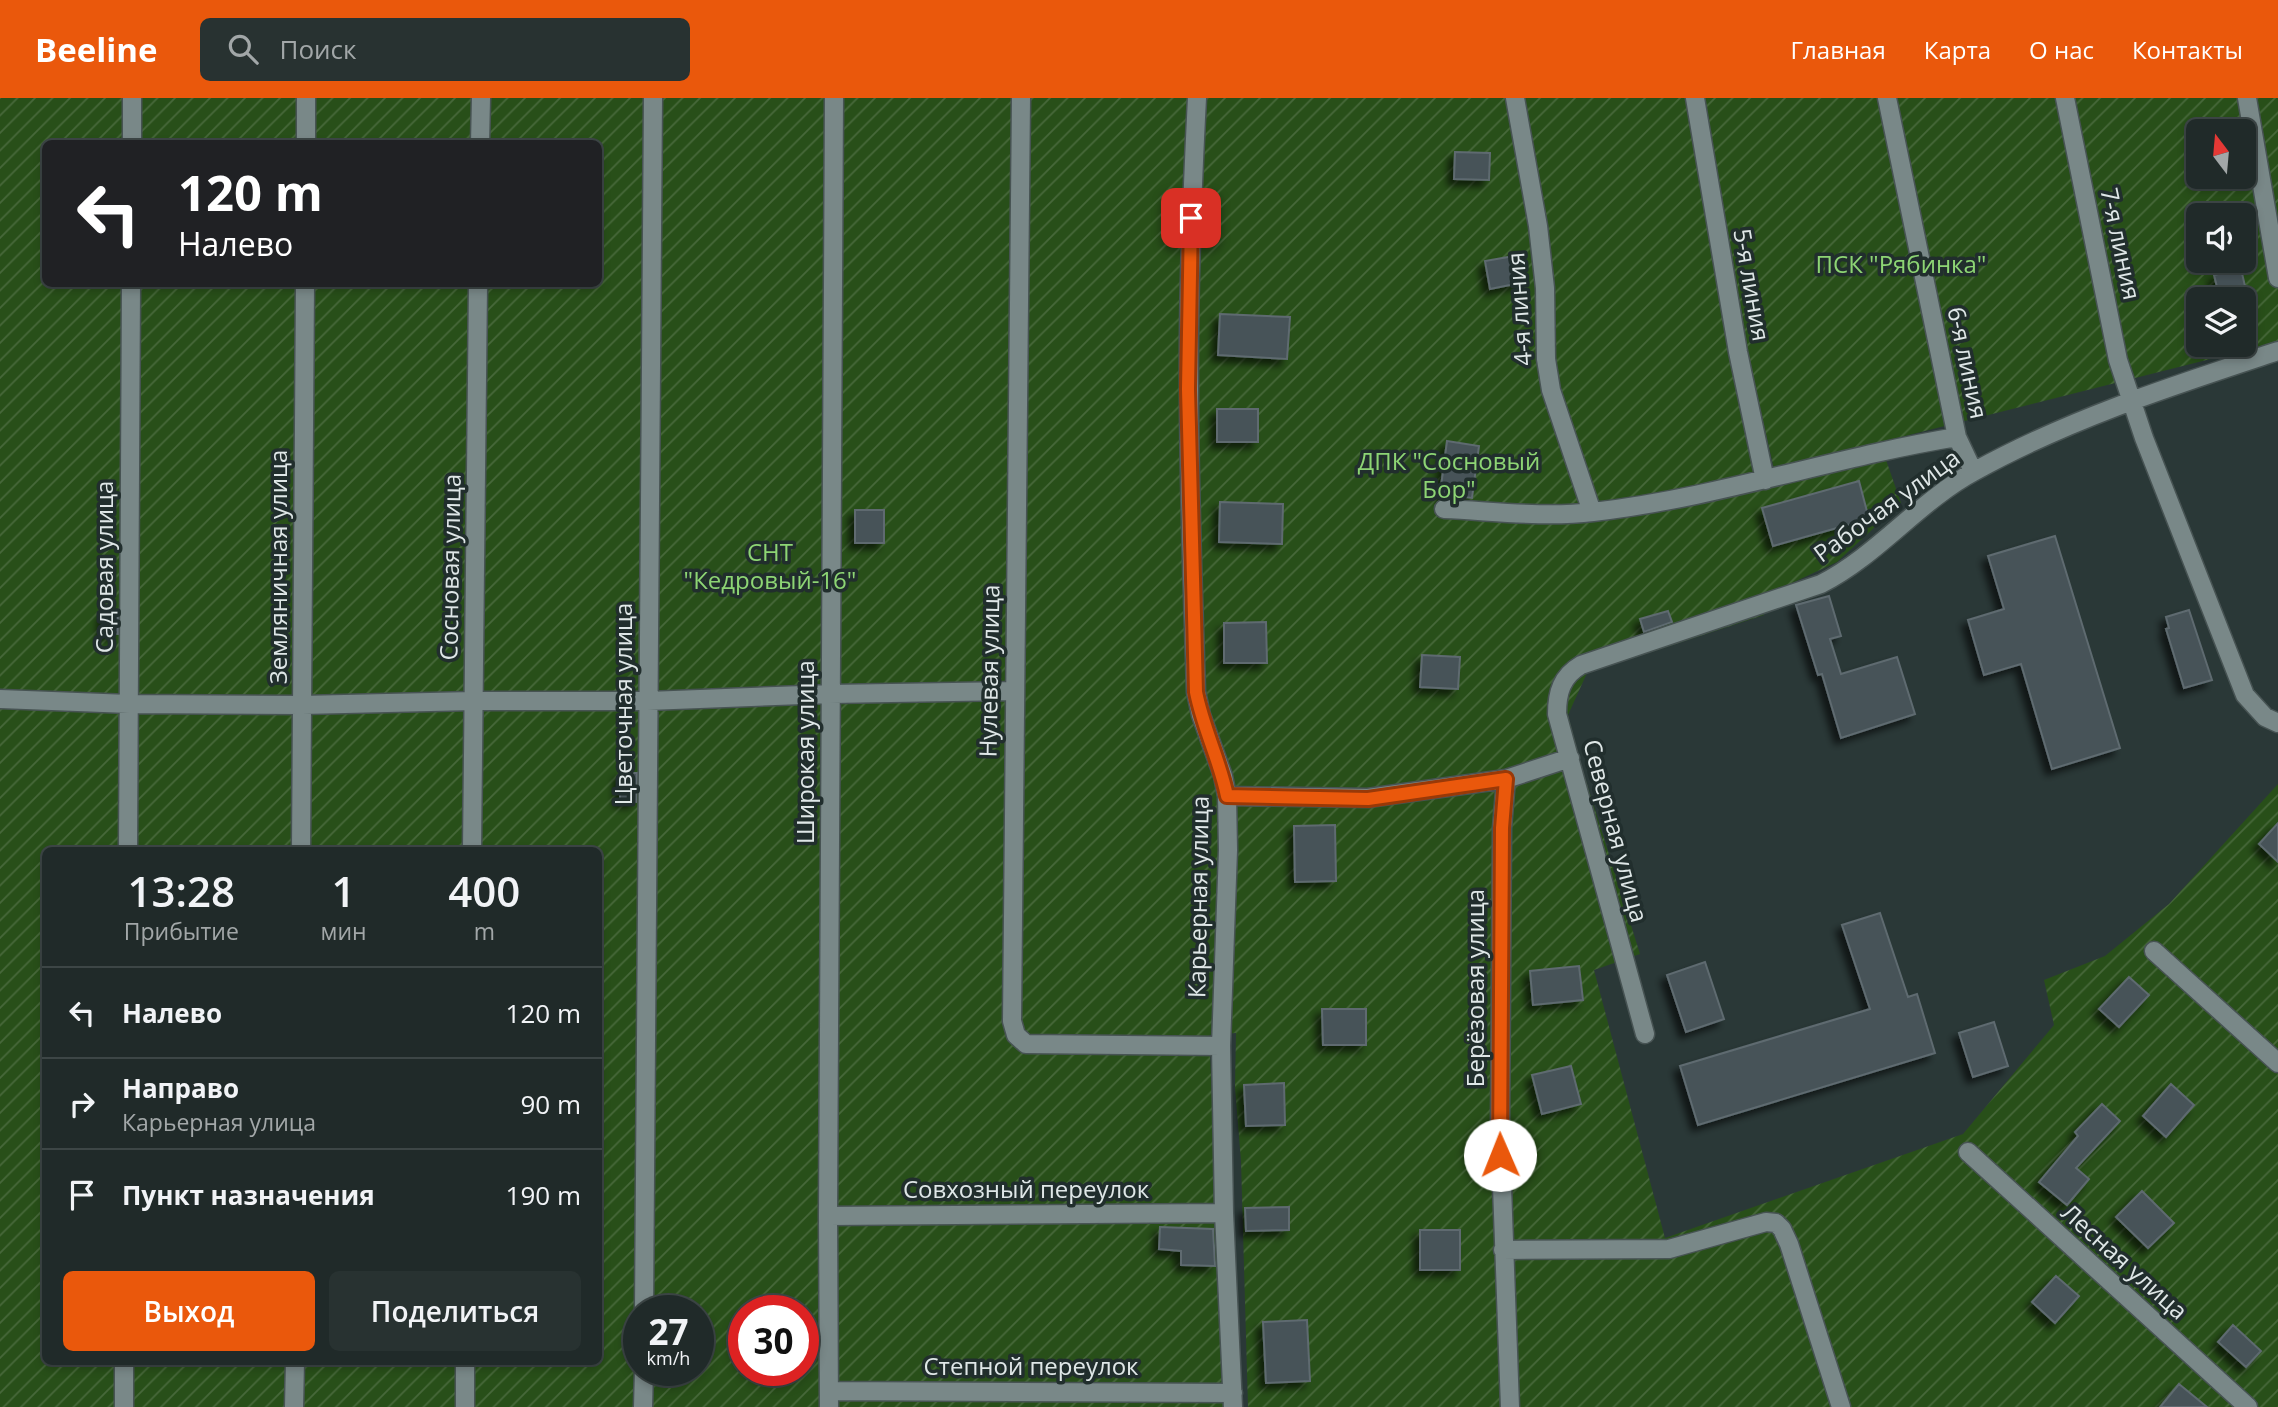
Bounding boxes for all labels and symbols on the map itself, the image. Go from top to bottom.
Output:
north arrow [2186,119,2256,189]
street label: 7-я линия [2094,185,2149,303]
pin [1161,188,1221,248]
street label: 5-я линия [1726,226,1779,344]
park label: ПСК "Рябинка" [1816,247,1986,280]
street label: 4-я линия [1498,251,1539,367]
street label: 6-я линия [1941,304,1996,422]
street label: Рабочая улица [1806,441,1966,569]
park label: ДПК "Сосновый Бор" [1358,444,1540,505]
street label: Земляничная улица [261,450,294,684]
street label: Сосновая улица [431,473,468,661]
street label: Садовая улица [87,481,120,653]
park label: СНТ "Кедровый-16" [684,535,856,596]
street label: Нулевая улица [970,584,1007,758]
street label: Цветочная улица [606,603,639,805]
street label: Широкая улица [788,660,821,844]
street label: Северная улица [1576,736,1657,926]
street label: Карьерная улица [1179,795,1216,998]
street label: Берёзовая улица [1458,889,1491,1087]
position arrow [1463,1118,1537,1192]
street label: Совхозный переулок [903,1172,1150,1205]
street label: Лесная улица [2055,1195,2195,1326]
speed limit sign: 30 [728,1295,819,1386]
street label: Степной переулок [923,1349,1139,1382]

